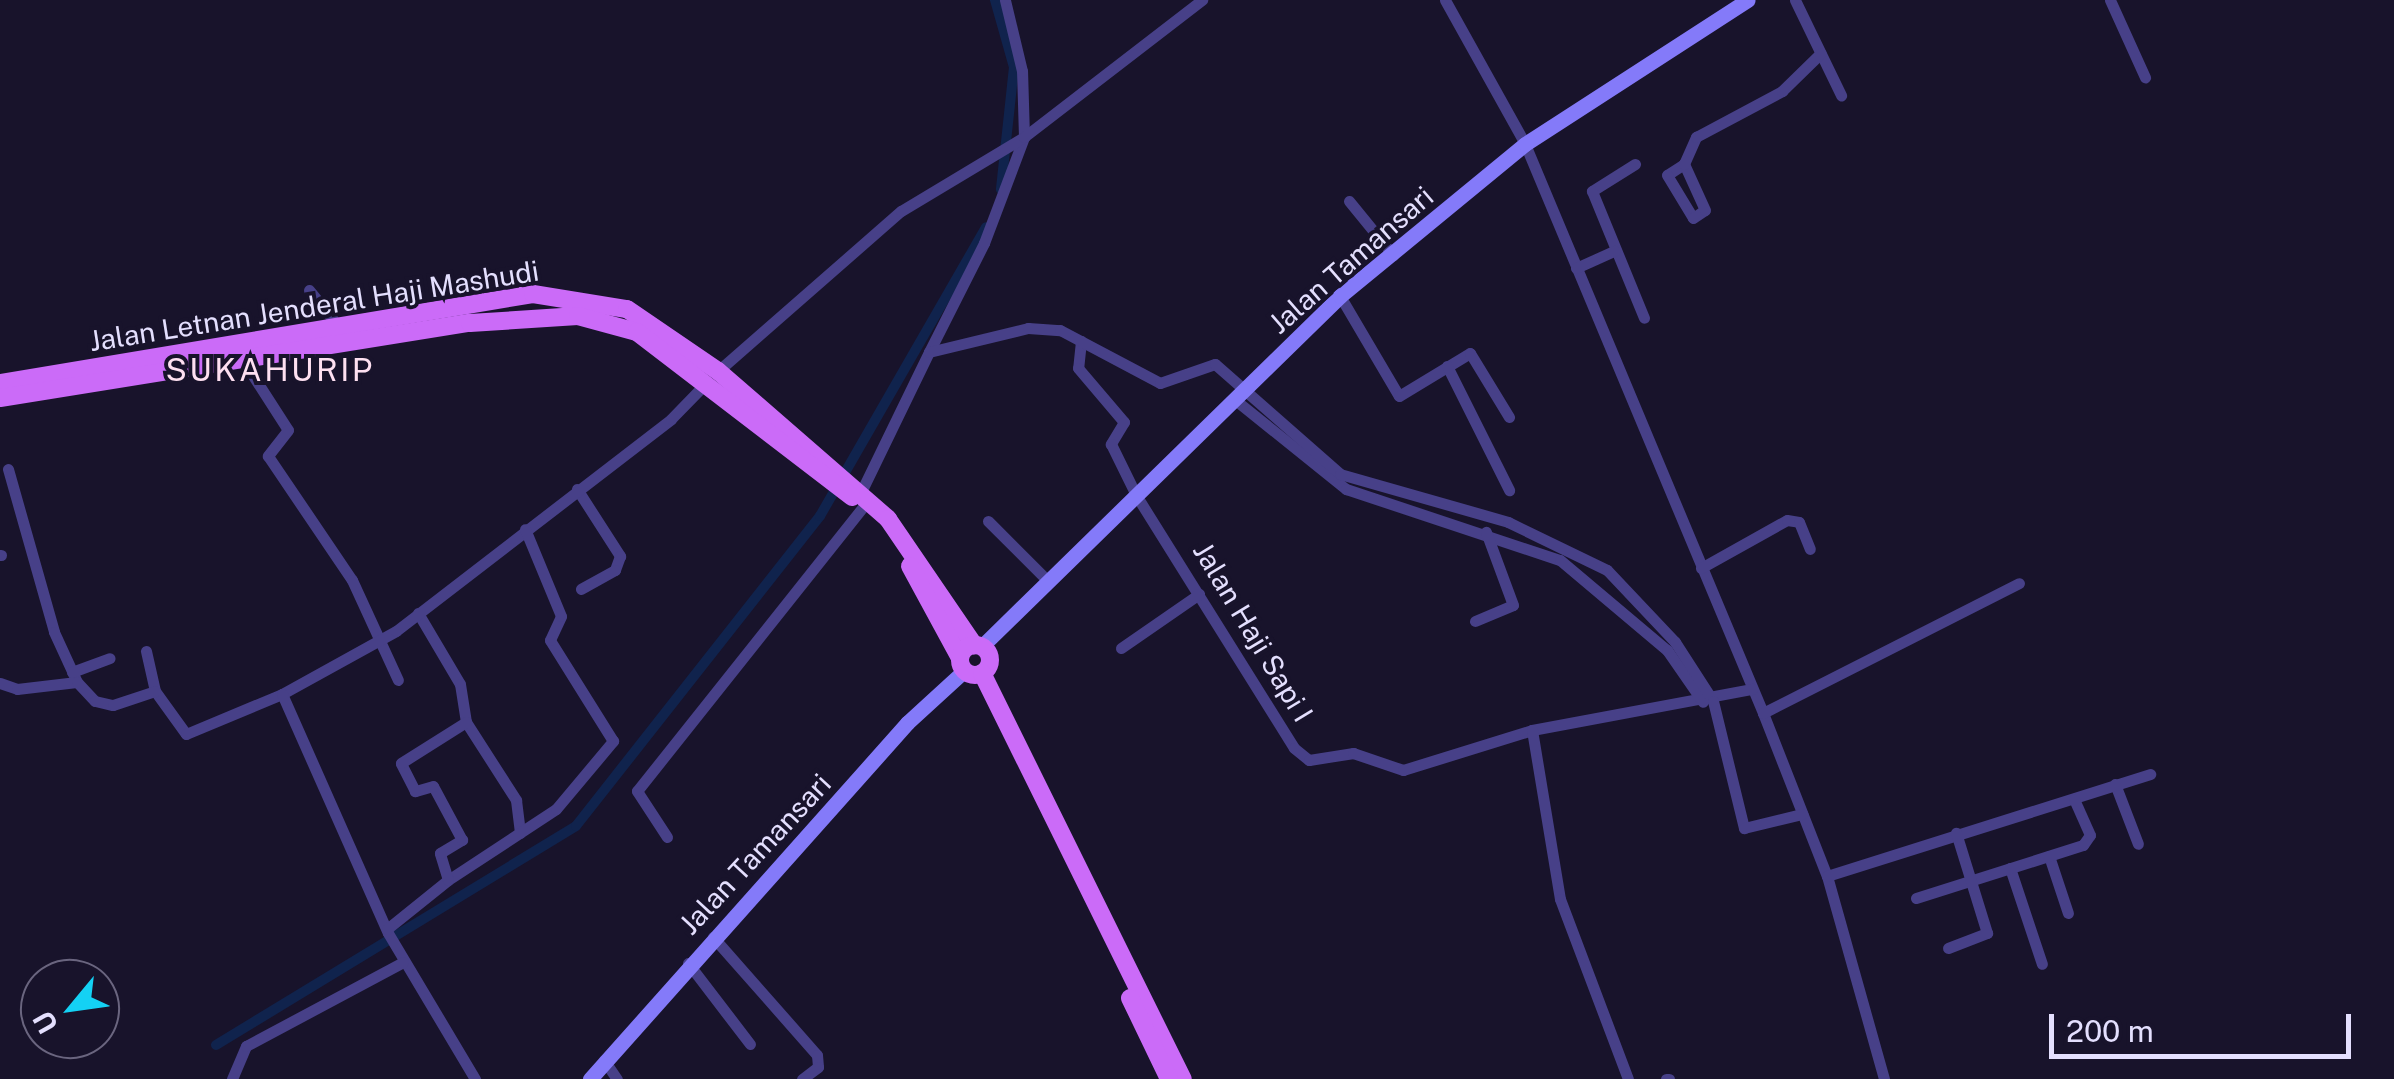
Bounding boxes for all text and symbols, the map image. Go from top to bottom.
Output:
street label: Jalan Tamansari [1262,179,1440,341]
street label: Jalan Letnan Jenderal Haji Mashudi [87,254,541,358]
district label: SUKAHURIP [165,351,375,389]
street label: Jalan Haji Sapi I [1186,536,1320,728]
street label: Jalan Tamansari [672,767,838,941]
north arrow [20,959,120,1059]
scale bar [2054,994,2356,1056]
text: U [26,1006,64,1040]
text: 200 m [2066,1013,2154,1049]

